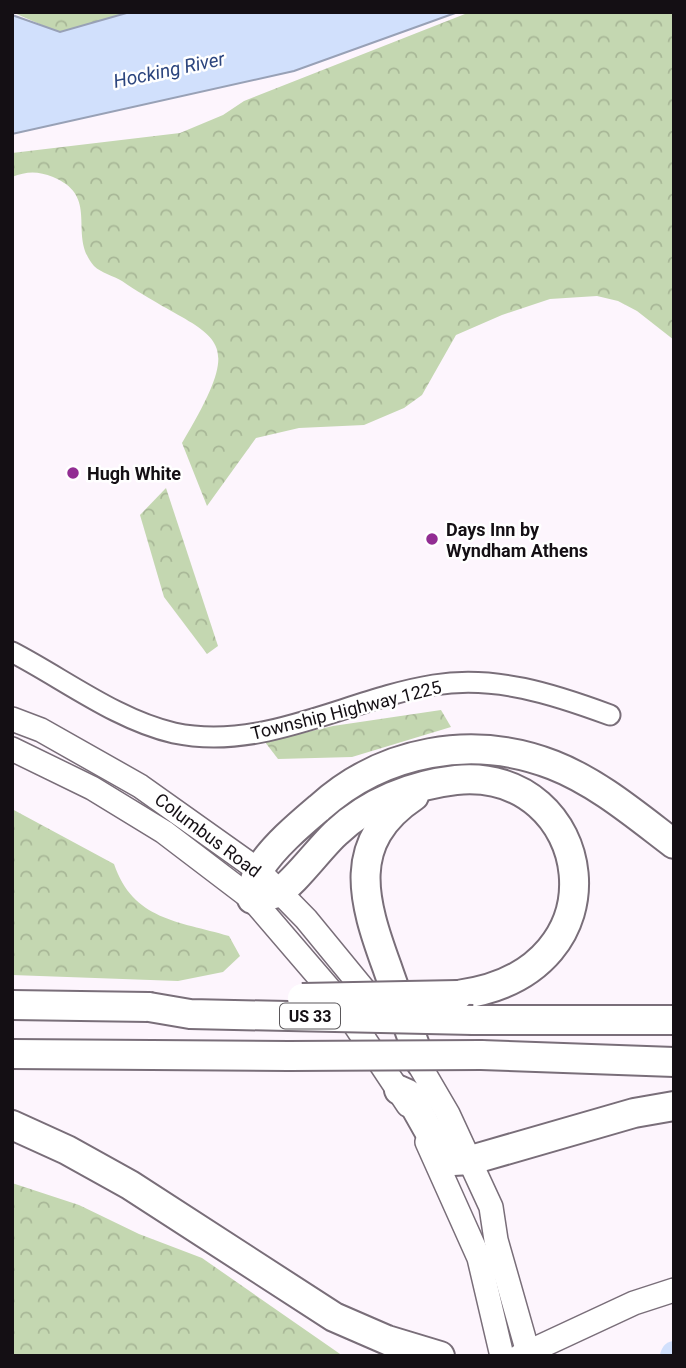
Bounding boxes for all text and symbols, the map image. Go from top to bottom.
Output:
water label: Hocking River [111,47,227,93]
place label: Hugh White [87,463,181,484]
marker: Hugh White [65,465,81,481]
place label: Days Inn by Wyndham Athens [446,519,588,561]
marker: Days Inn by Wyndham Athens [424,531,440,547]
street label: Township Highway 1225 [249,676,443,744]
street label: Columbus Road [151,788,265,882]
road number: US 33 [280,1004,340,1028]

